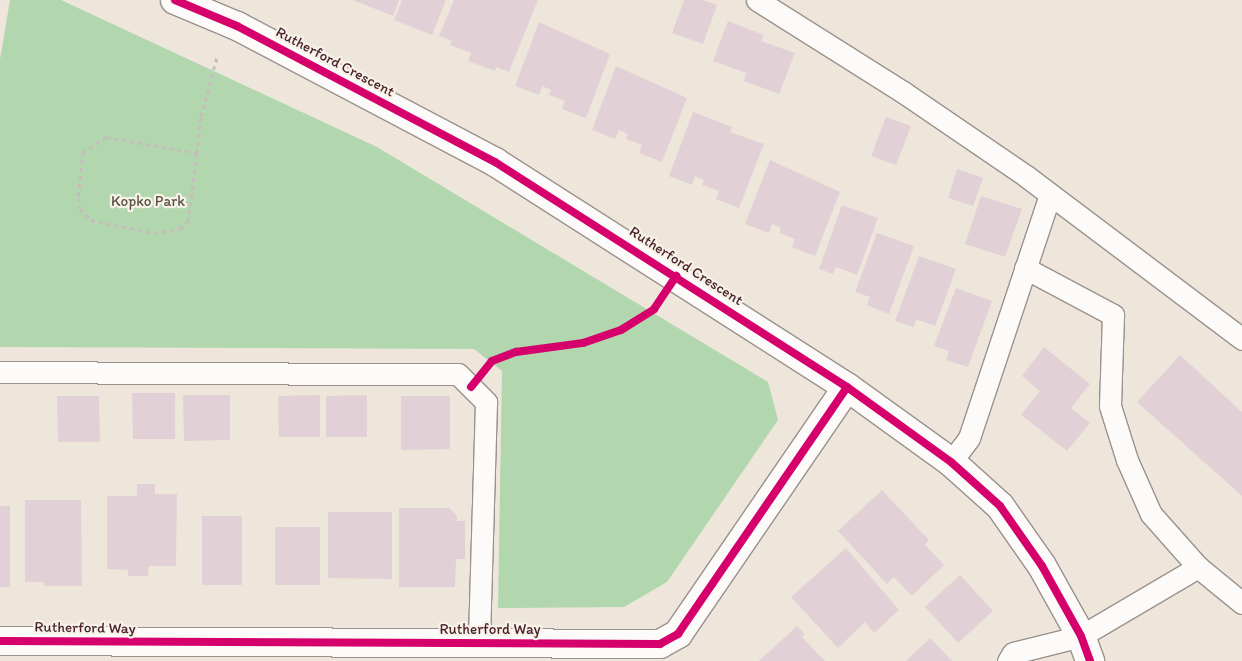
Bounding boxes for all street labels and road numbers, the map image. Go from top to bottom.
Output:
street label: Rutherford Crescent [273,23,397,101]
street label: Rutherford Crescent [626,223,746,309]
street label: Rutherford Way [34,618,136,638]
street label: Rutherford Way [439,621,541,639]

